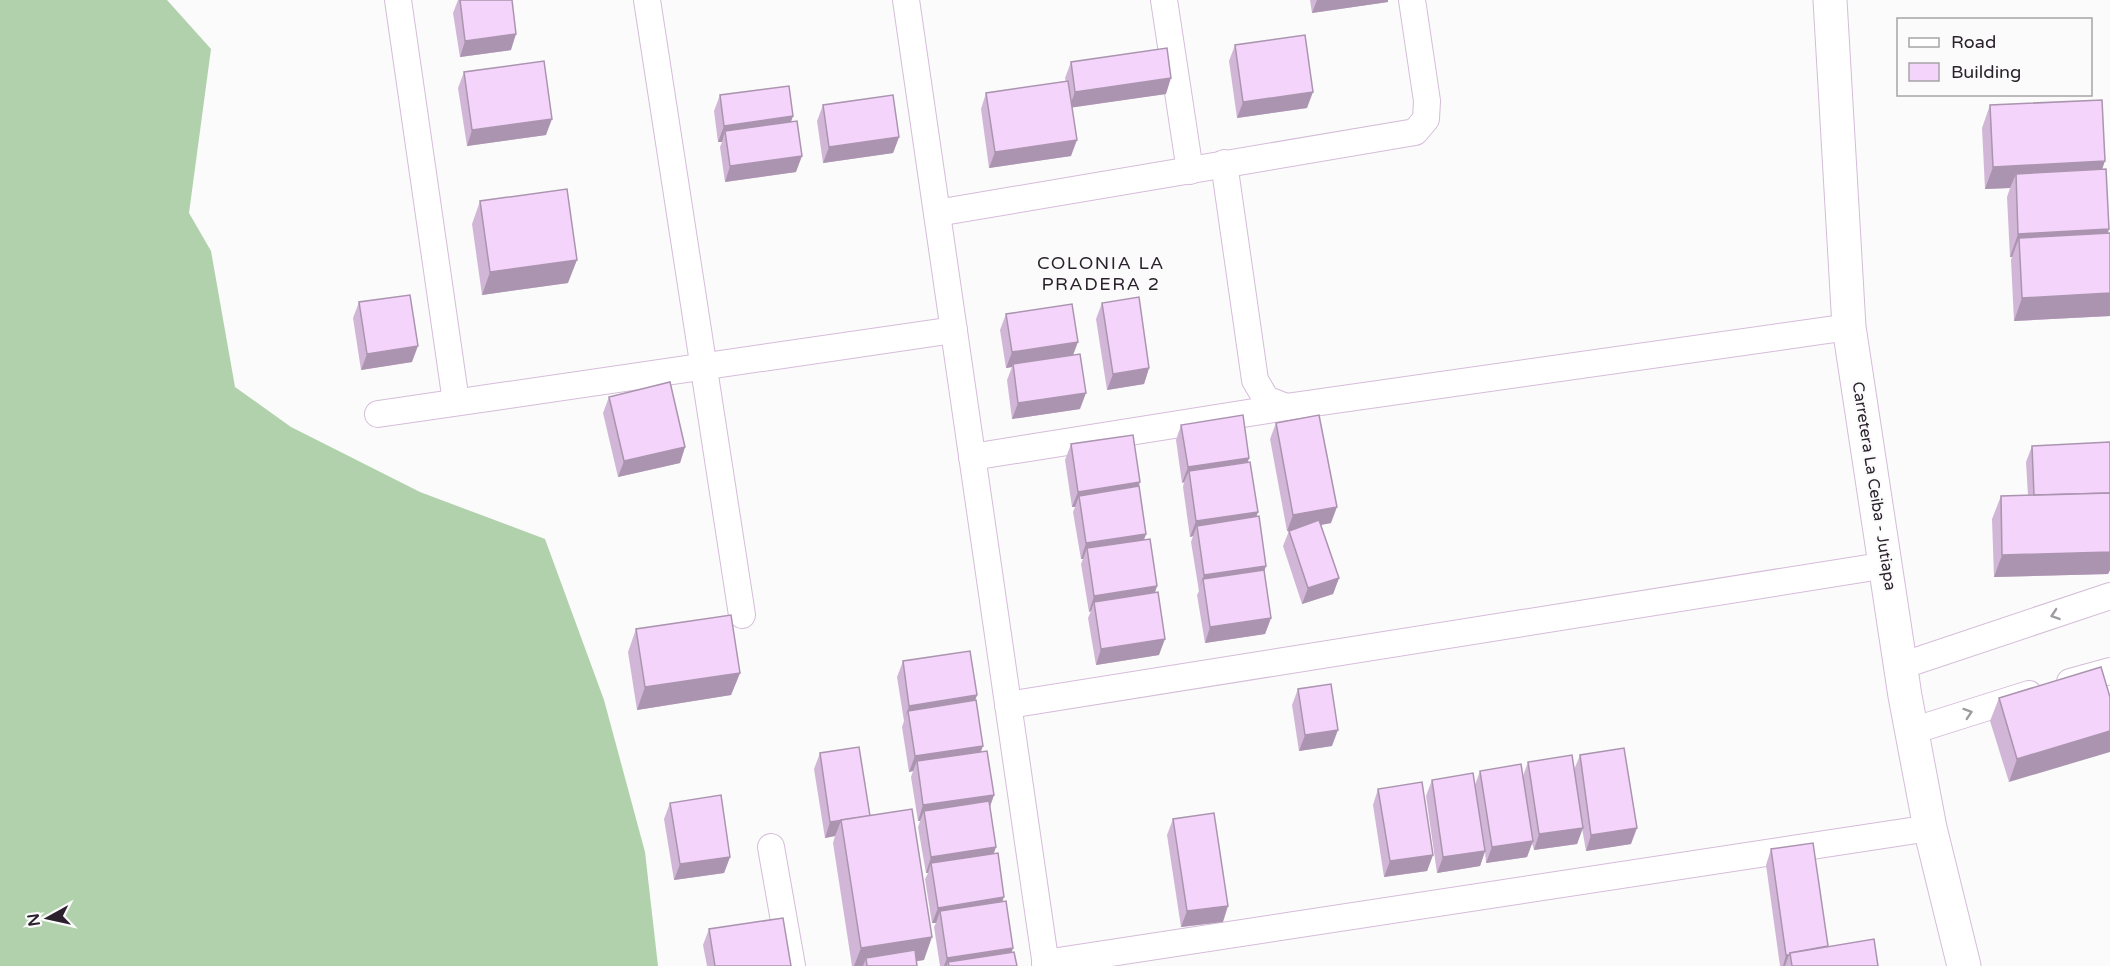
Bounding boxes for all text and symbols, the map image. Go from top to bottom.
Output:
legend [1897,18,2092,96]
text: Road [1951,31,1996,53]
text: Building [1951,61,2021,83]
district label: COLONIA LA PRADERA 2 [1037,252,1165,295]
street label: Carretera La Ceiba - Jutiapa [1848,380,1900,592]
one-way arrow [2050,607,2061,620]
one-way arrow [1962,708,1973,720]
north arrow [18,888,78,948]
text: N [23,912,45,928]

